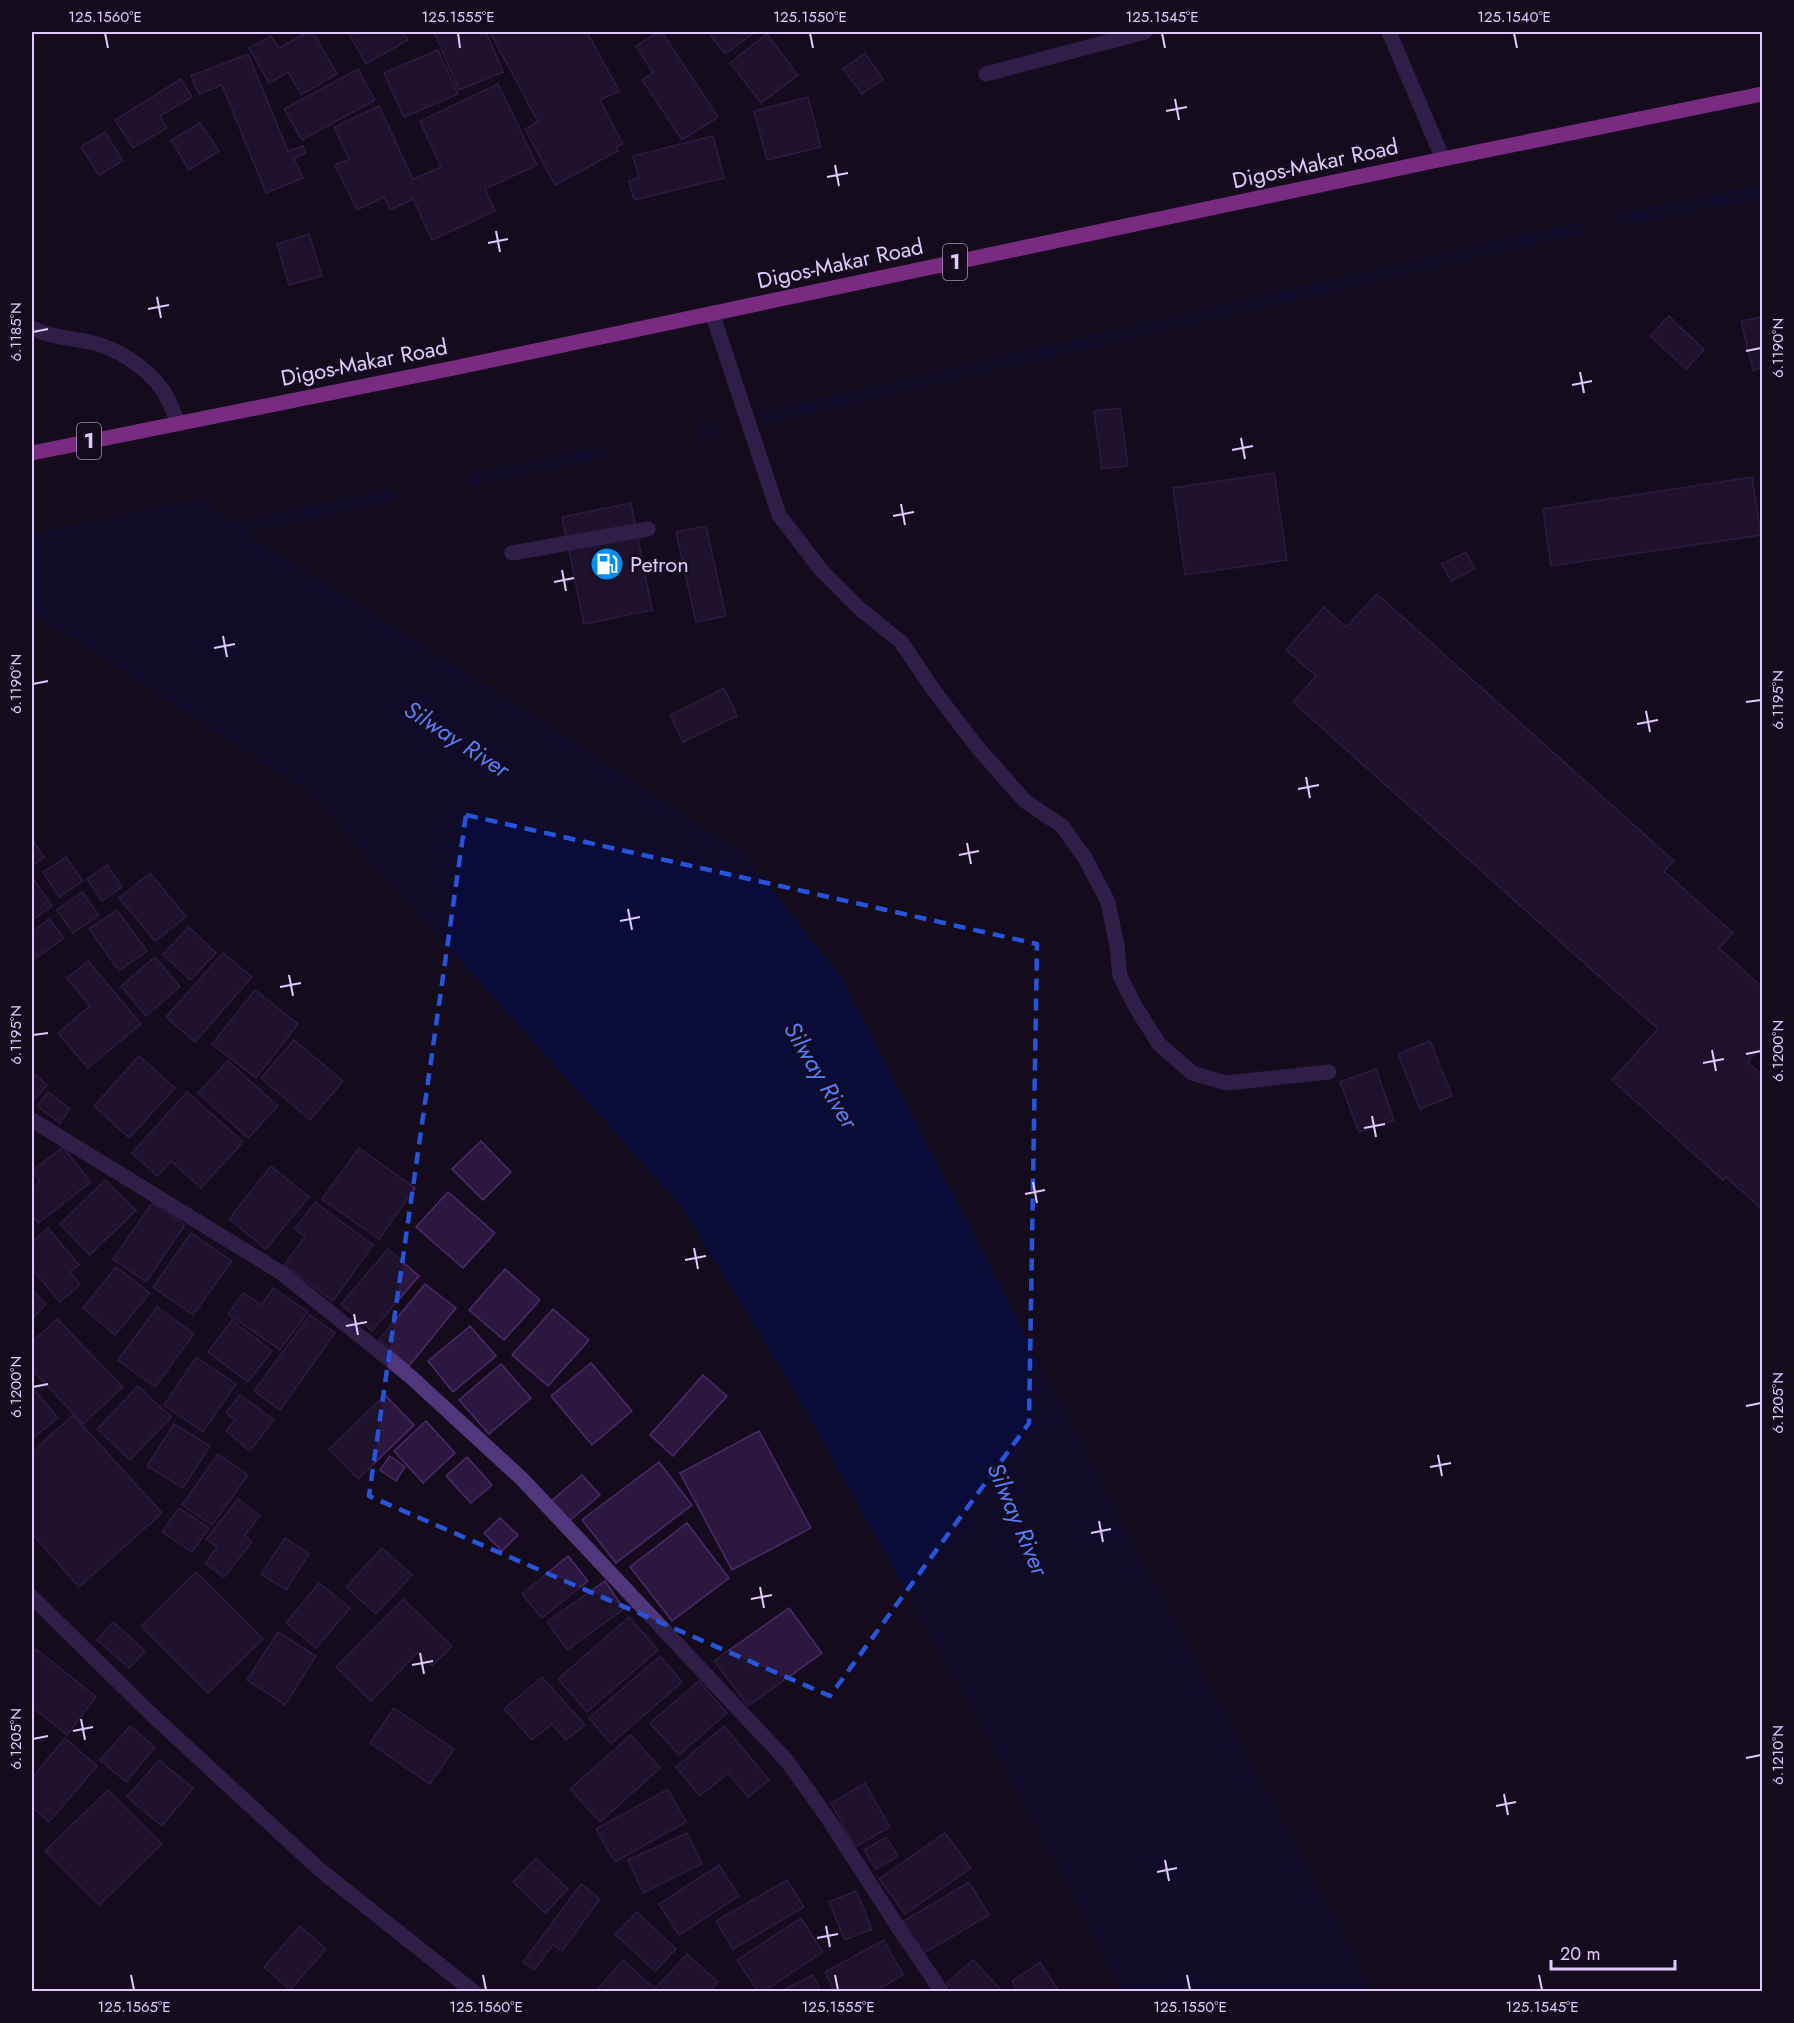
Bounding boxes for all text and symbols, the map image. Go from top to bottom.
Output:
text: 125.1560°E [68,6,142,28]
text: 125.1555°E [422,6,494,28]
text: 125.1550°E [773,6,847,28]
text: 125.1545°E [1125,6,1199,28]
text: 125.1540°E [1477,6,1551,28]
street label: Digos-Makar Road [1229,130,1401,196]
street label: Digos-Makar Road [754,230,926,296]
road number: 1 [943,244,967,280]
text: 6.1185°N [5,302,27,362]
text: 6.1190°N [1767,318,1789,378]
street label: Digos-Makar Road [278,330,450,394]
road number: 1 [77,423,101,459]
fuel station icon: Petron [589,546,625,582]
place label: Petron [630,548,689,580]
text: 6.1190°N [5,654,27,714]
text: 6.1195°N [1767,670,1789,730]
water label: Silway River [397,692,518,787]
text: 6.1195°N [5,1005,27,1065]
water label: Silway River [775,1015,868,1137]
text: 6.1200°N [1767,1020,1789,1082]
text: 6.1200°N [5,1356,27,1418]
text: 6.1205°N [1767,1372,1789,1434]
water label: Silway River [979,1457,1058,1583]
text: 6.1205°N [5,1708,27,1770]
text: 6.1210°N [1767,1725,1789,1785]
scale bar [1551,1933,1676,1971]
text: 20 m [1560,1941,1600,1967]
text: 125.1565°E [98,1996,170,2018]
text: 125.1560°E [449,1996,523,2018]
text: 125.1555°E [802,1996,874,2018]
text: 125.1550°E [1153,1996,1227,2018]
text: 125.1545°E [1505,1996,1579,2018]

